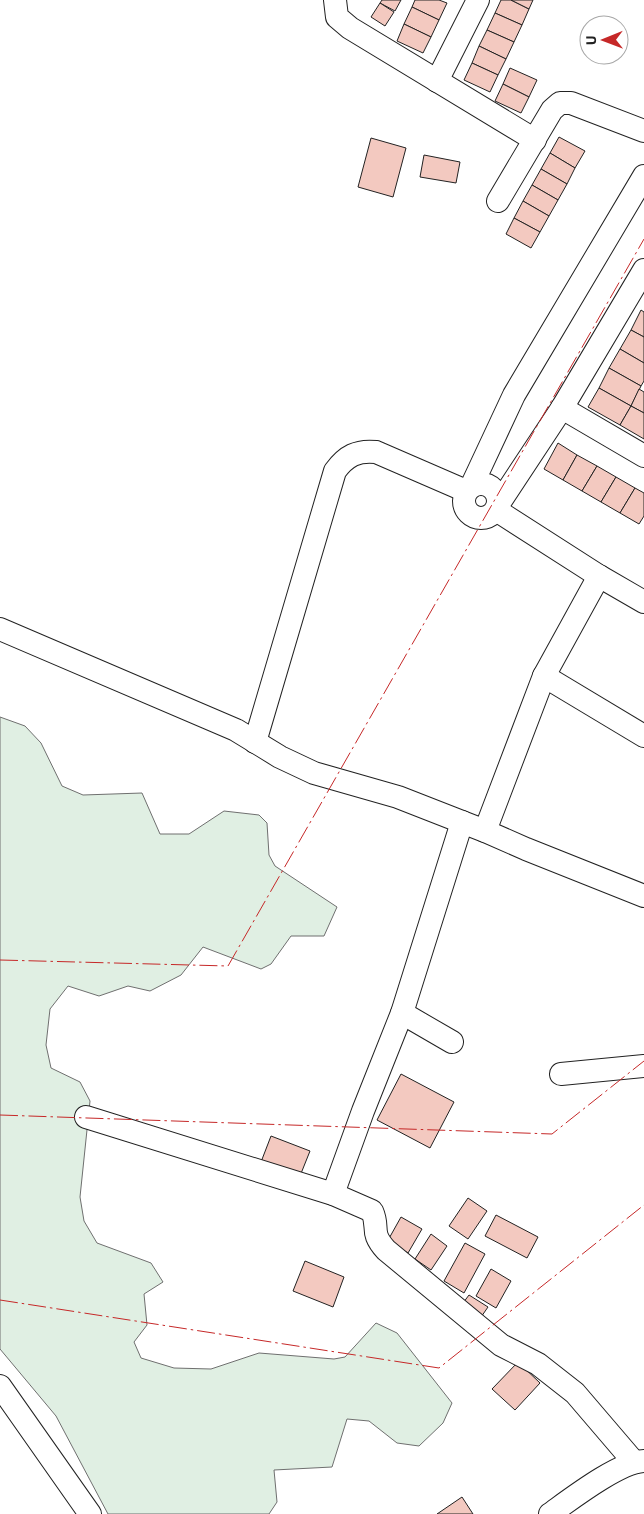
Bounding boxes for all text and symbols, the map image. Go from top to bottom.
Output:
north arrow [579,15,629,65]
text: U [582,35,599,45]

